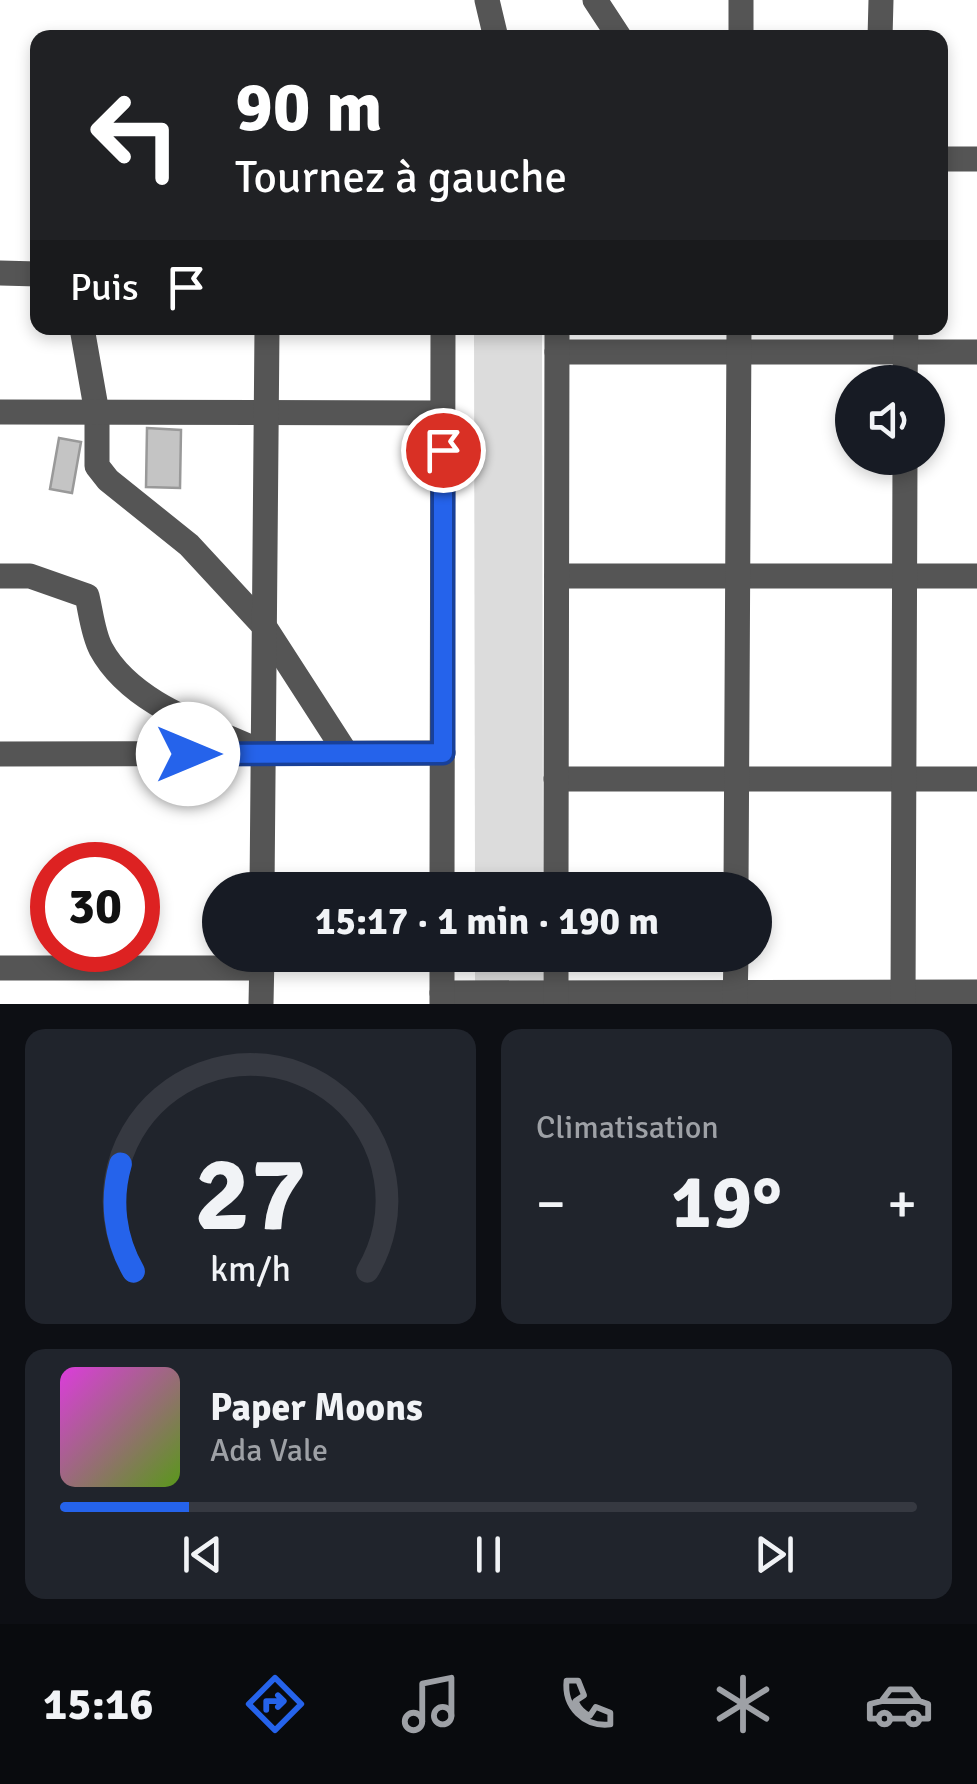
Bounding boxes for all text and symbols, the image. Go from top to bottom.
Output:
text: 90 m [235,64,383,150]
icon: left [70,70,200,200]
text: Tournez à gauche [235,150,567,205]
icon: arrive [159,260,214,315]
text: Puis [70,264,139,311]
map controls [835,365,945,475]
button: sound [835,365,945,475]
pin [401,408,486,493]
icon: arrive [416,423,471,478]
position arrow [136,702,240,806]
speed limit sign: 30 [30,842,160,972]
text: 15:17 · 1 min · 190 m [315,898,659,945]
text: Climatisation [536,1108,719,1147]
text: 27 [194,1131,307,1259]
text: 19° [671,1156,782,1249]
text: − [536,1170,566,1238]
text: + [887,1170,917,1238]
text: km/h [210,1247,291,1291]
text: Paper Moons [210,1384,423,1431]
text: Ada Vale [210,1431,328,1470]
icon: previous [175,1527,230,1582]
icon: pause [461,1527,516,1582]
icon: next [747,1527,802,1582]
icon: directions [240,1669,310,1739]
icon: music [396,1669,466,1739]
icon: phone [552,1669,622,1739]
icon: climate [708,1669,778,1739]
icon: car [864,1669,934,1739]
text: 15:16 [43,1677,153,1732]

